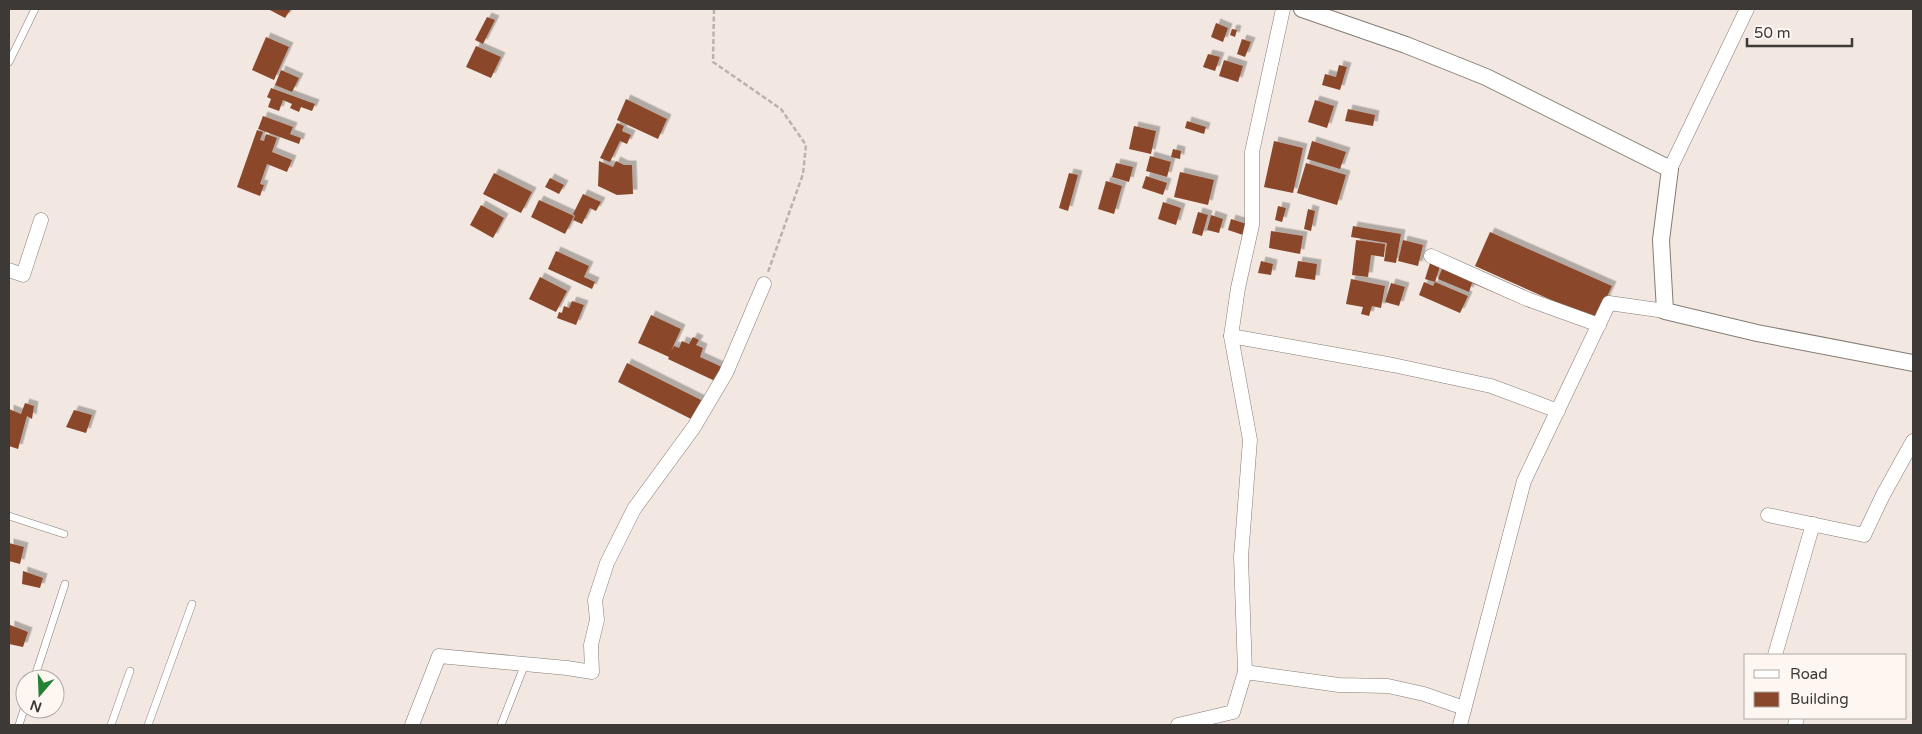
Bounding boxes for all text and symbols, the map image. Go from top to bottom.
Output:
scale bar [1747,15,1852,47]
text: 50 m [1754,24,1791,42]
legend [1744,654,1907,719]
text: Road [1790,665,1828,683]
north arrow [15,669,65,719]
text: Building [1790,690,1849,708]
text: N [28,696,44,716]

